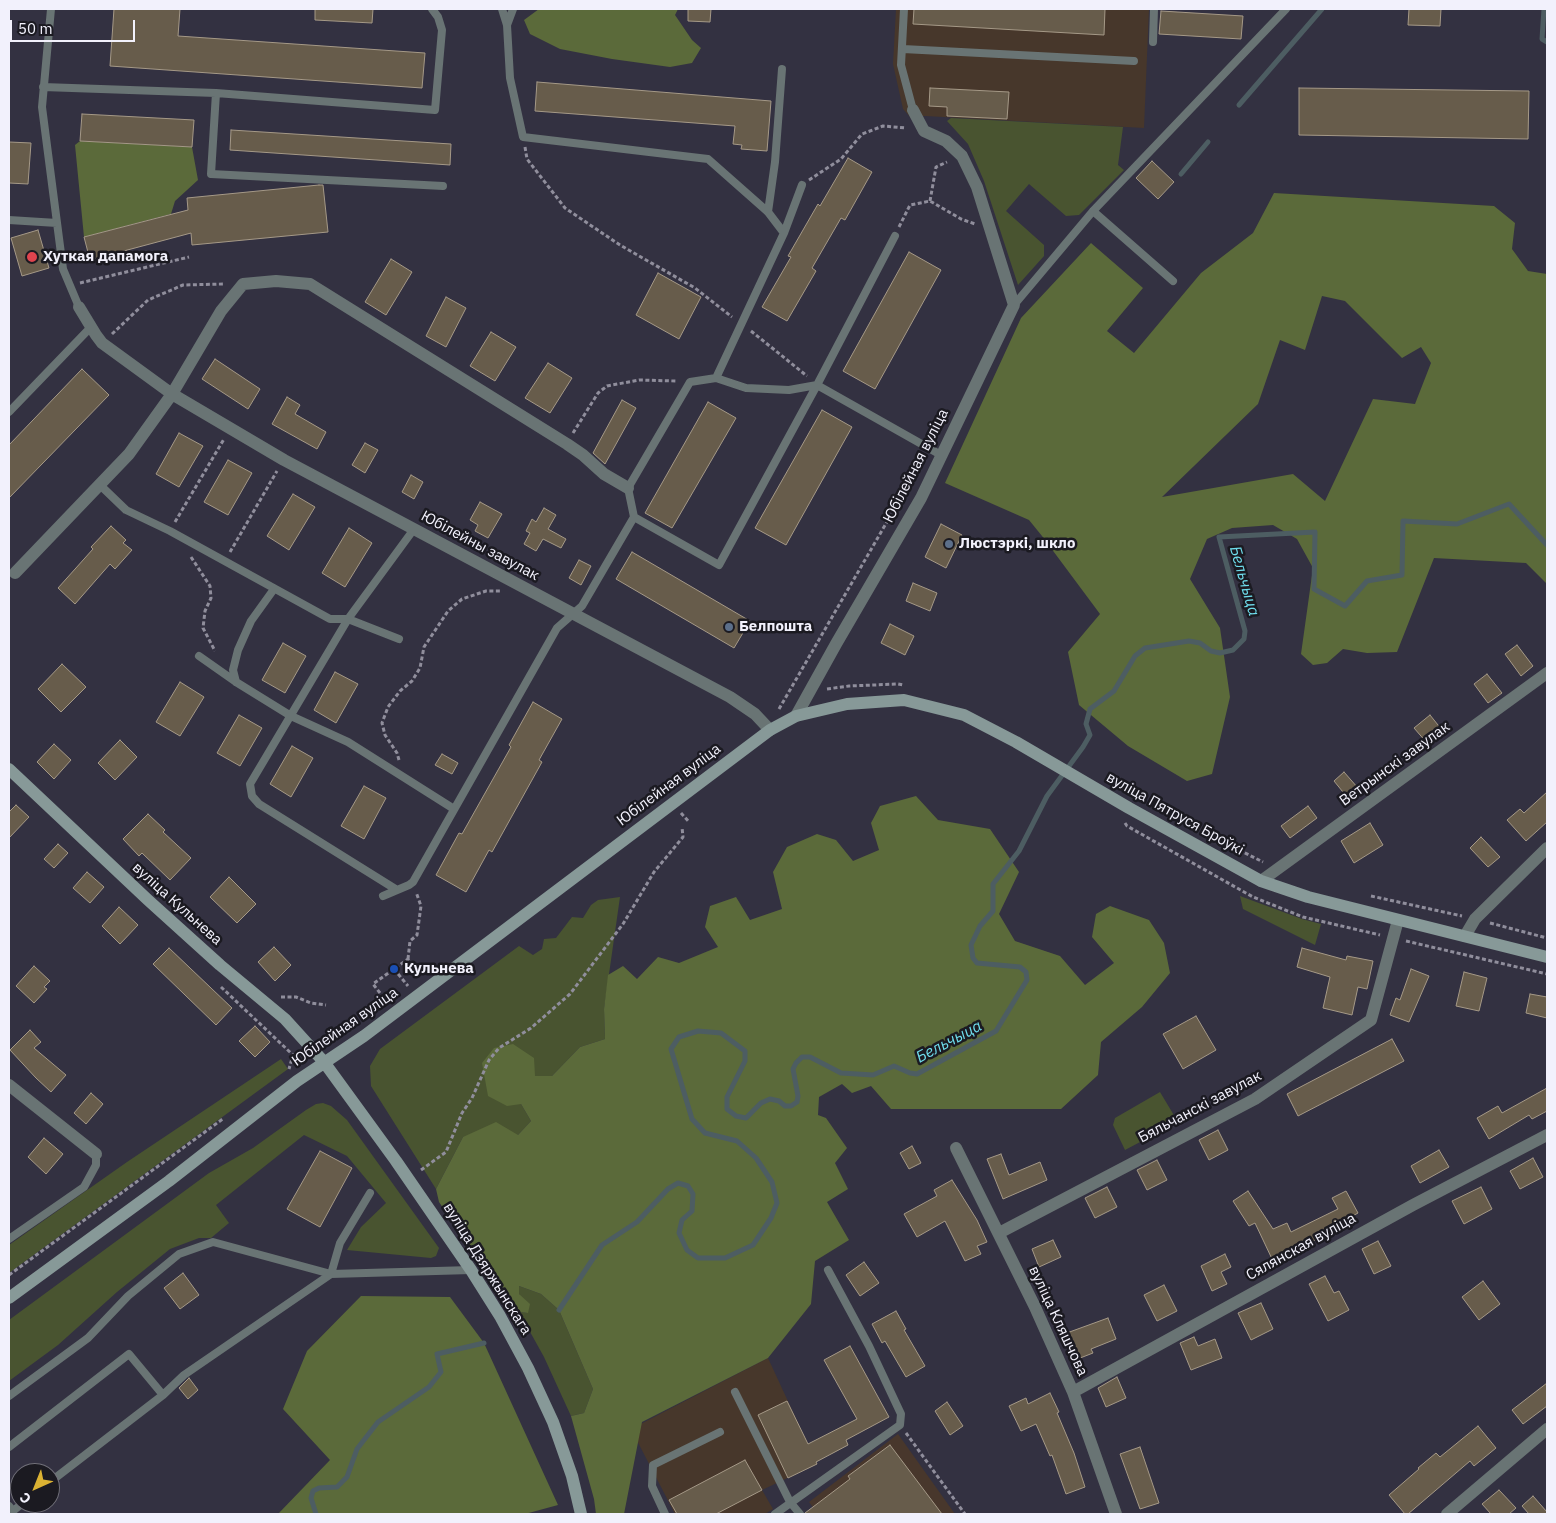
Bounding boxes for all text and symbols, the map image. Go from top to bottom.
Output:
scale bar [12,10,138,42]
text: 50 m [18,19,53,38]
place label: Хуткая дапамога [43,248,168,266]
marker: Хуткая дапамога [25,250,39,264]
street label: Юбілейная вуліца [880,406,952,526]
street label: Юбілейны завулак [418,507,542,585]
place label: Люстэркі, шкло [959,535,1075,553]
marker: Люстэркі, шкло [943,538,955,550]
water label: Бельчыца [1225,544,1263,618]
place label: Белпошта [739,618,812,636]
marker: Белпошта [723,621,735,633]
street label: Ветрынскі завулак [1336,718,1454,810]
street label: Юбілейная вуліца [614,740,724,830]
street label: вуліца Пятруся Броўкі [1103,769,1247,859]
street label: вуліца Кульнева [128,859,226,949]
place label: Кульнева [404,960,474,978]
marker: Кульнева [388,963,400,975]
street label: Юбілейная вуліца [289,984,401,1070]
water label: Бельчыца [913,1017,985,1067]
street label: Бяльчанскі завулак [1135,1067,1265,1147]
street label: вуліца Дзяржынскага [439,1200,535,1338]
street label: Сялянская вуліца [1243,1209,1359,1285]
street label: вуліца Кляшчова [1025,1263,1091,1379]
north arrow [10,1463,60,1513]
text: С [16,1488,35,1508]

